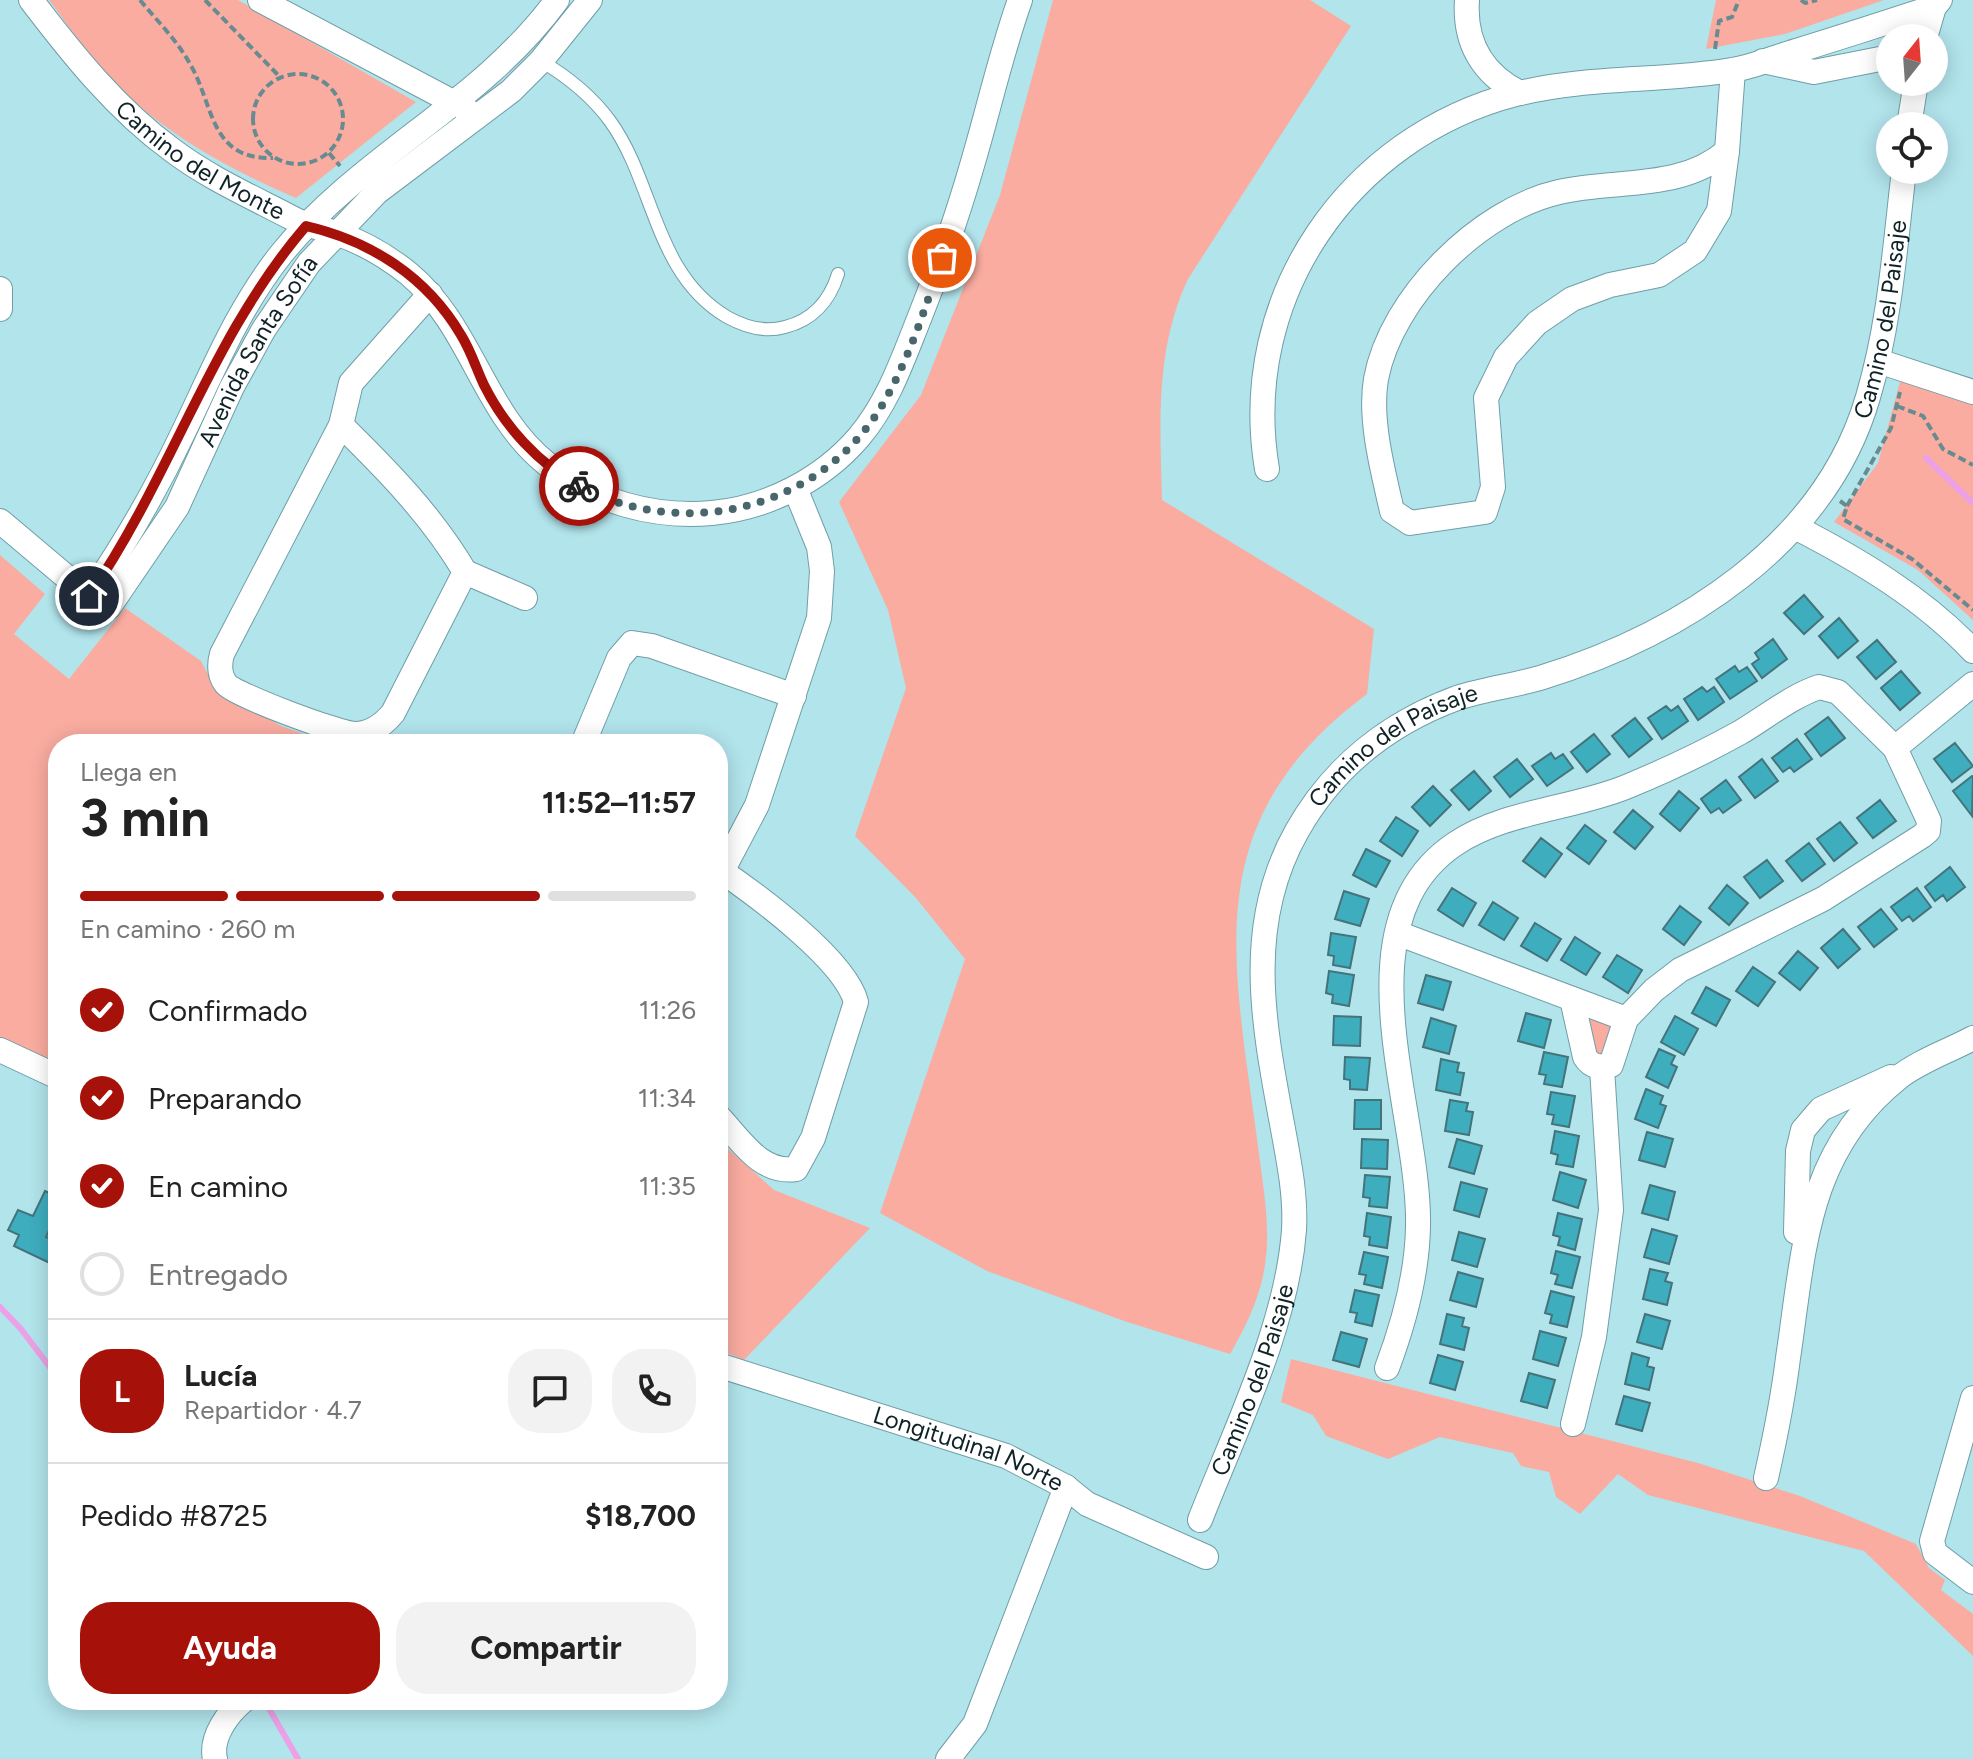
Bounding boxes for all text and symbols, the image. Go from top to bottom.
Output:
north arrow [1876,24,1948,96]
map controls [1876,24,1948,184]
street label: Camino del Monte [110,94,290,226]
button: locate [1876,112,1948,184]
street label: Camino del Paisaje [1847,218,1912,422]
pin [908,224,976,292]
icon: bag [920,236,964,280]
street label: Avenida Santa Sofía [192,250,324,451]
courier [539,446,619,526]
icon: bike [557,464,601,508]
pin [55,562,123,630]
icon: home [67,574,111,618]
street label: Camino del Paisaje [1302,678,1481,813]
text: Llega en [80,756,177,788]
text: 11:52–11:57 [542,784,696,821]
text: 3 min [80,787,210,849]
text: En camino · 260 m [80,913,295,945]
icon: check [80,988,124,1032]
text: Confirmado [148,992,308,1029]
text: 11:26 [639,994,696,1026]
icon: check [80,1076,124,1120]
text: Preparando [148,1080,302,1117]
text: 11:34 [638,1082,696,1114]
icon: check [80,1164,124,1208]
text: En camino [148,1168,288,1205]
text: 11:35 [639,1170,696,1202]
text: Entregado [148,1256,288,1293]
street label: Camino del Paisaje [1205,1281,1299,1480]
button: chat [508,1349,592,1433]
button: phone [612,1349,696,1433]
text: Lucía [184,1357,257,1394]
text: L [114,1373,130,1410]
text: Repartidor · 4.7 [184,1394,362,1426]
street label: Longitudinal Norte [870,1400,1068,1497]
text: Pedido #8725 [80,1497,268,1534]
text: $18,700 [585,1497,696,1534]
button: Ayuda [80,1602,380,1694]
button: Compartir [396,1602,696,1694]

